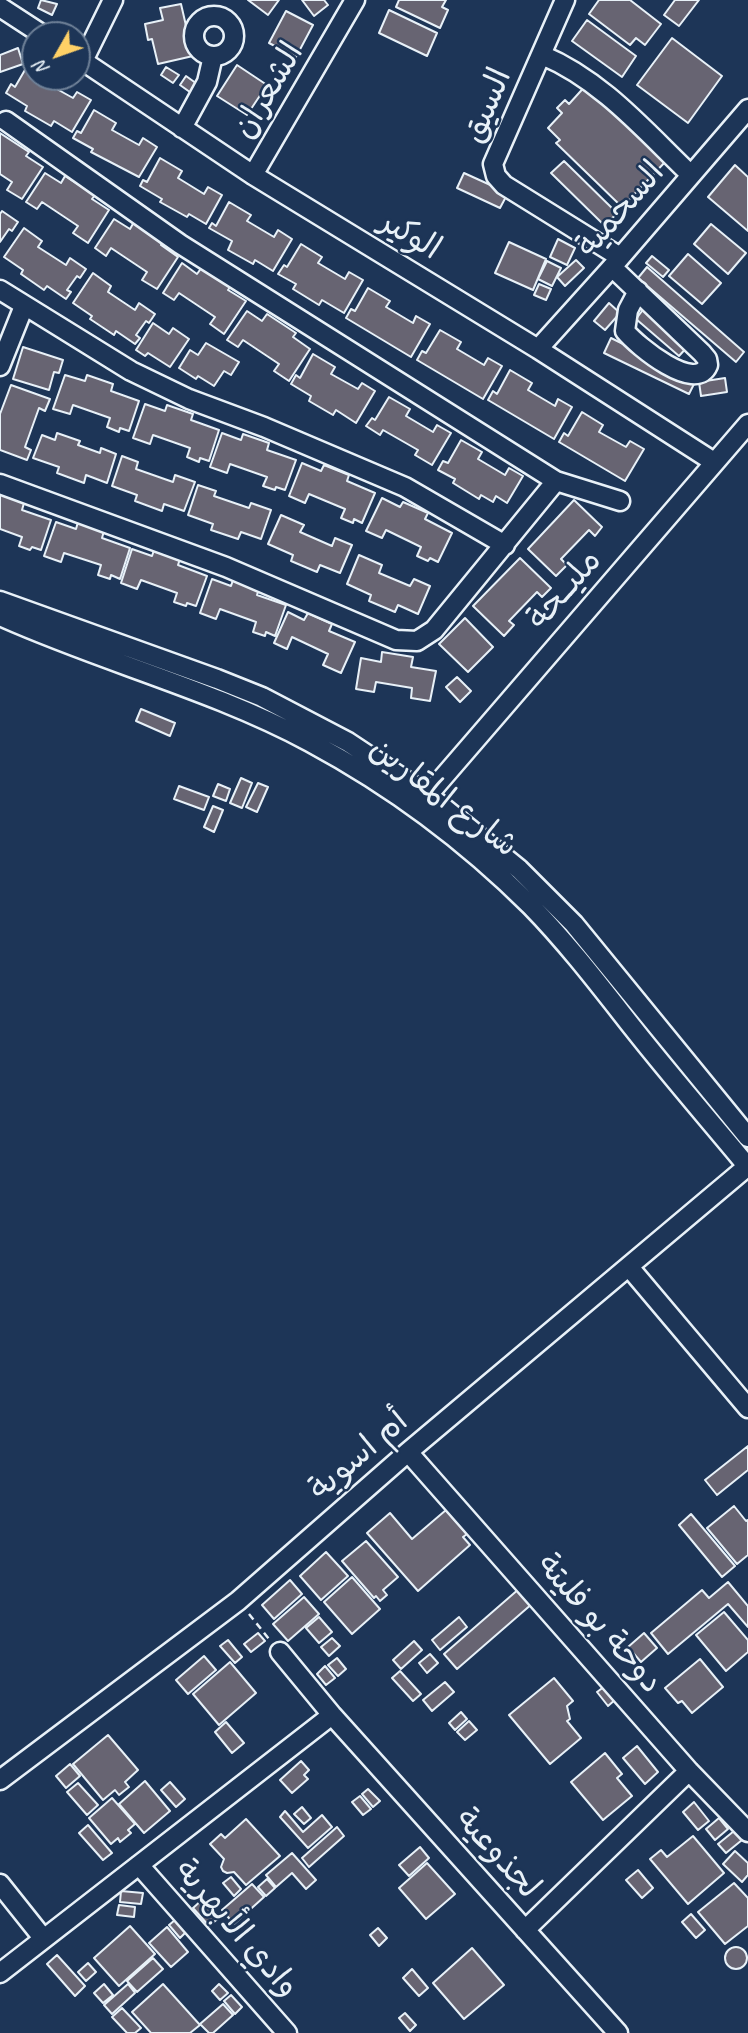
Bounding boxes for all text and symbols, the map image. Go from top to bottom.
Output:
north arrow [21,21,91,91]
street label: الشعران [225,36,313,146]
text: N [28,56,54,80]
street label: السيق [455,63,521,149]
street label: السحمية [569,154,673,266]
street label: الوكير [372,203,448,269]
street label: مليــحة [519,542,611,638]
street label: شارع المقارين [361,729,525,867]
street label: أم اسوية [301,1402,417,1510]
street label: دوحة بو فليتة [528,1546,670,1702]
street label: لجذوعية [446,1801,548,1907]
street label: وادي الأبهرية [165,1852,307,2006]

